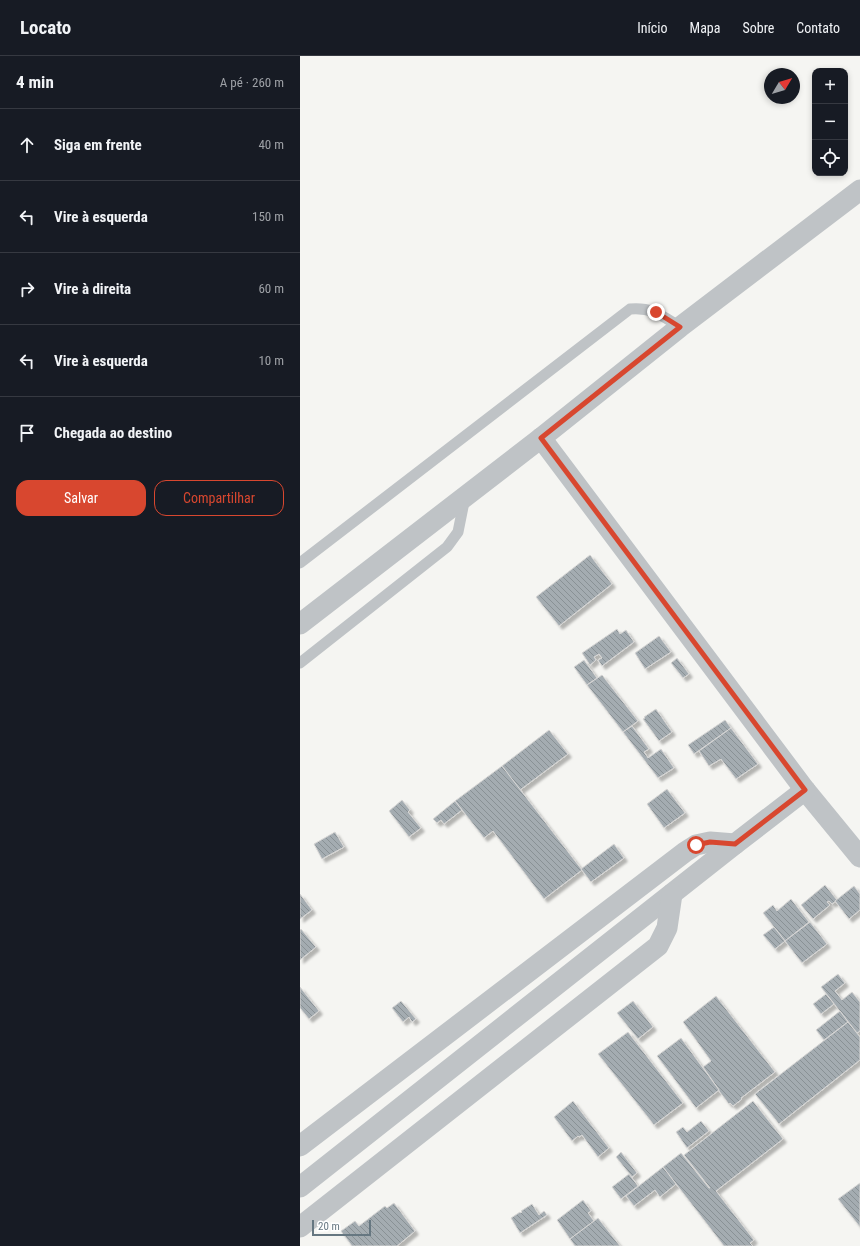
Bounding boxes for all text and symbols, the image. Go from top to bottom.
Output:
text: Locato [20,16,71,39]
text: Início [637,20,668,36]
text: Mapa [690,20,720,36]
text: Sobre [742,20,774,36]
text: Contato [796,20,840,36]
north arrow [764,68,800,104]
map controls [812,68,848,176]
button: + [812,68,848,104]
text: 4 min [16,72,54,92]
text: A pé · 260 m [220,75,284,90]
button: − [812,104,848,140]
icon: ahead [16,134,38,156]
text: Siga em frente [54,136,142,154]
text: 40 m [258,137,284,152]
button: locate [812,140,848,176]
icon: left [16,206,38,228]
text: Vire à esquerda [54,208,148,226]
text: 150 m [252,209,284,224]
icon: right [16,278,38,300]
text: Vire à direita [54,280,131,298]
text: 60 m [258,281,284,296]
route end [647,303,665,321]
icon: left [16,350,38,372]
text: Vire à esquerda [54,352,148,370]
text: 10 m [258,353,284,368]
icon: arrive [16,422,38,444]
text: Chegada ao destino [54,424,172,442]
button: Salvar [16,480,146,516]
button: Compartilhar [154,480,284,516]
route start [687,836,705,854]
scale bar [312,1218,371,1237]
text: 20 m [318,1220,340,1233]

